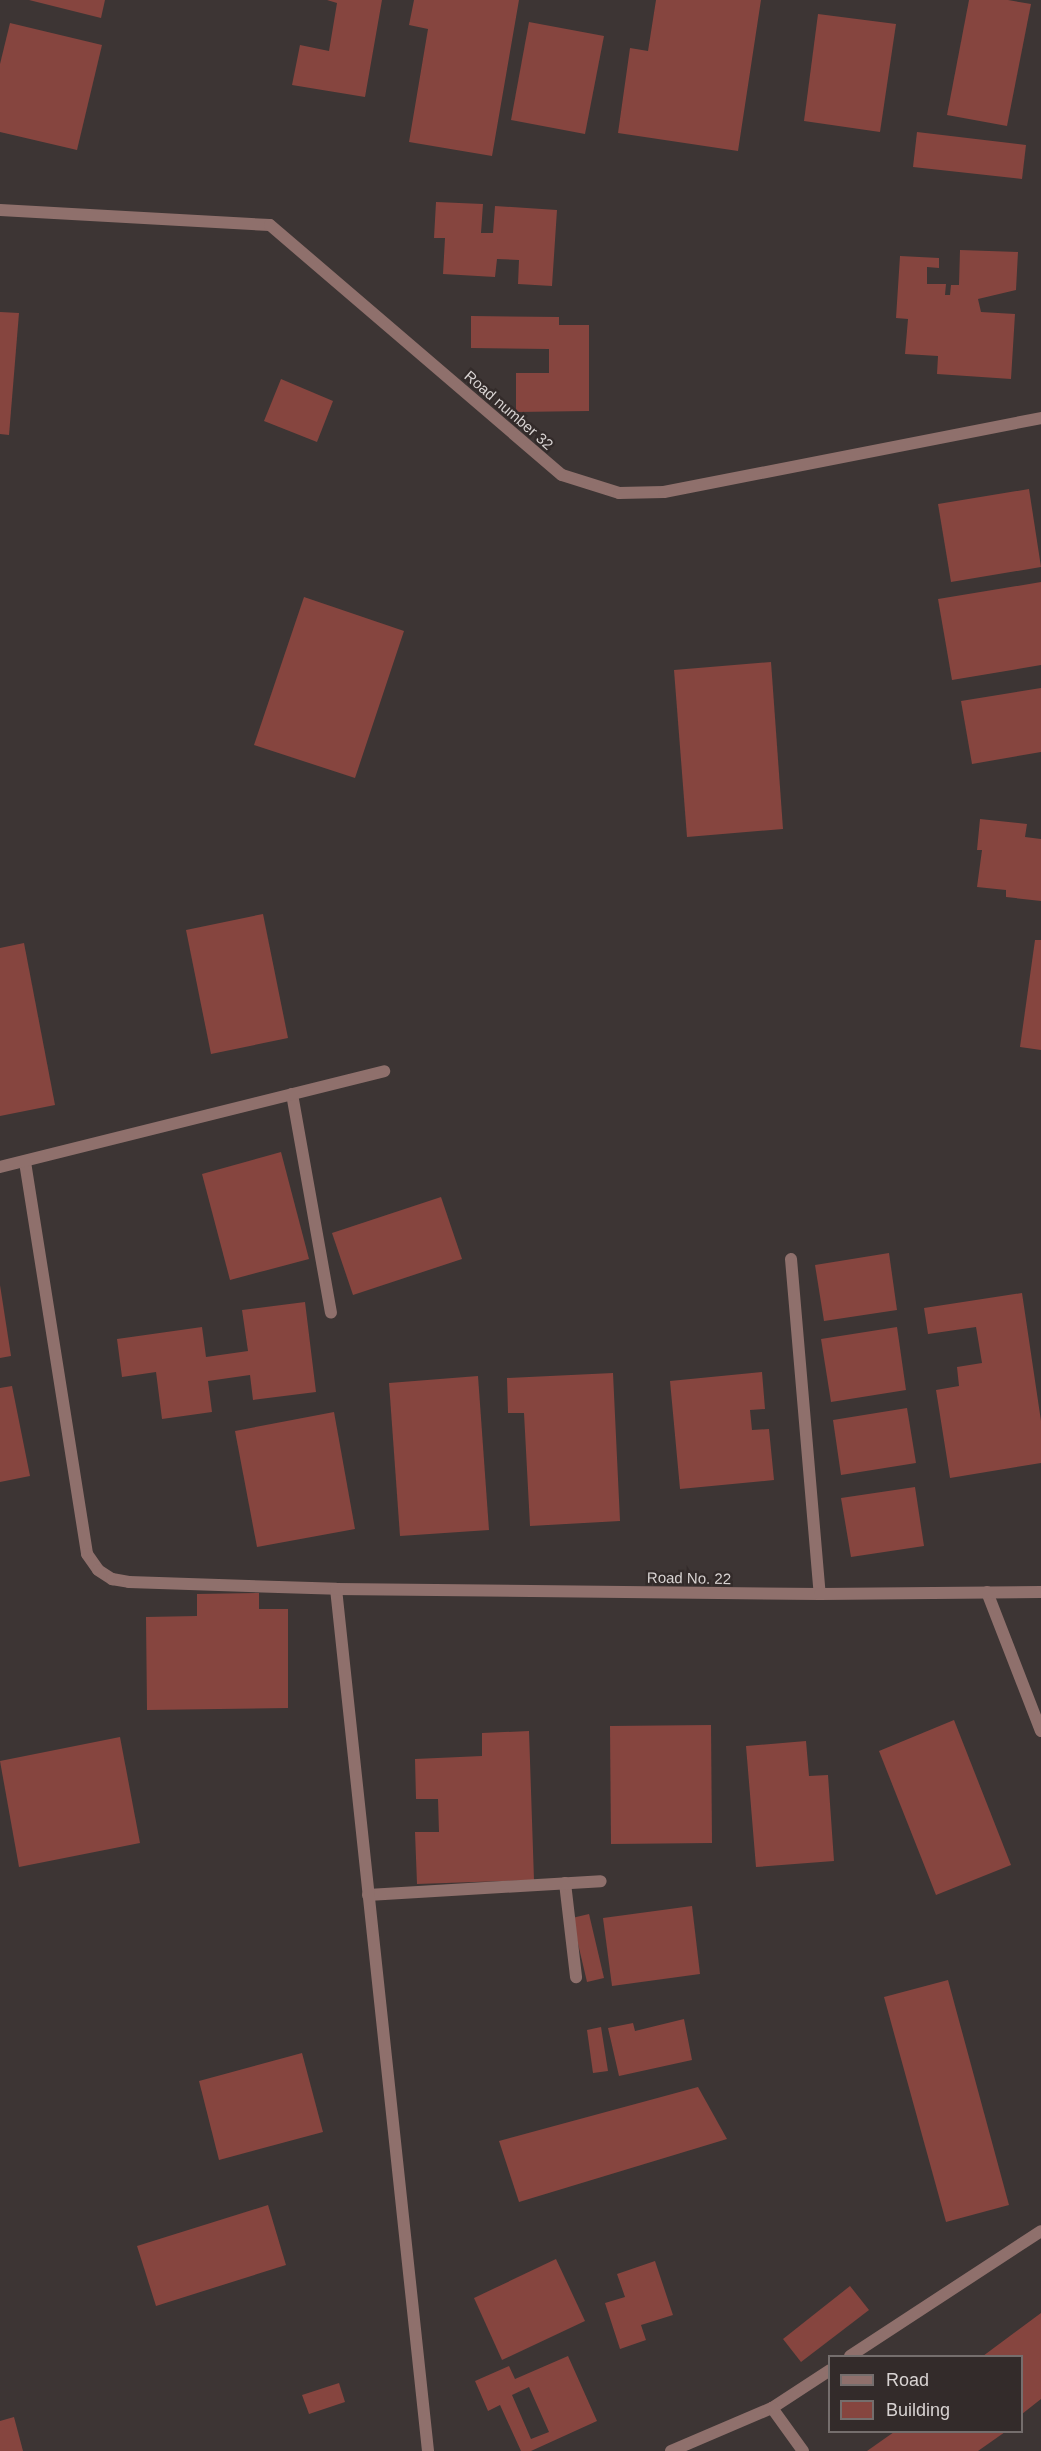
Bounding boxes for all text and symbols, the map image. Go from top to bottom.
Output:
street label: Road number 32 [461,367,557,453]
street label: Road No. 22 [647,1568,731,1588]
legend [828,2355,1023,2433]
text: Road [886,2370,929,2390]
text: Building [886,2400,950,2420]

